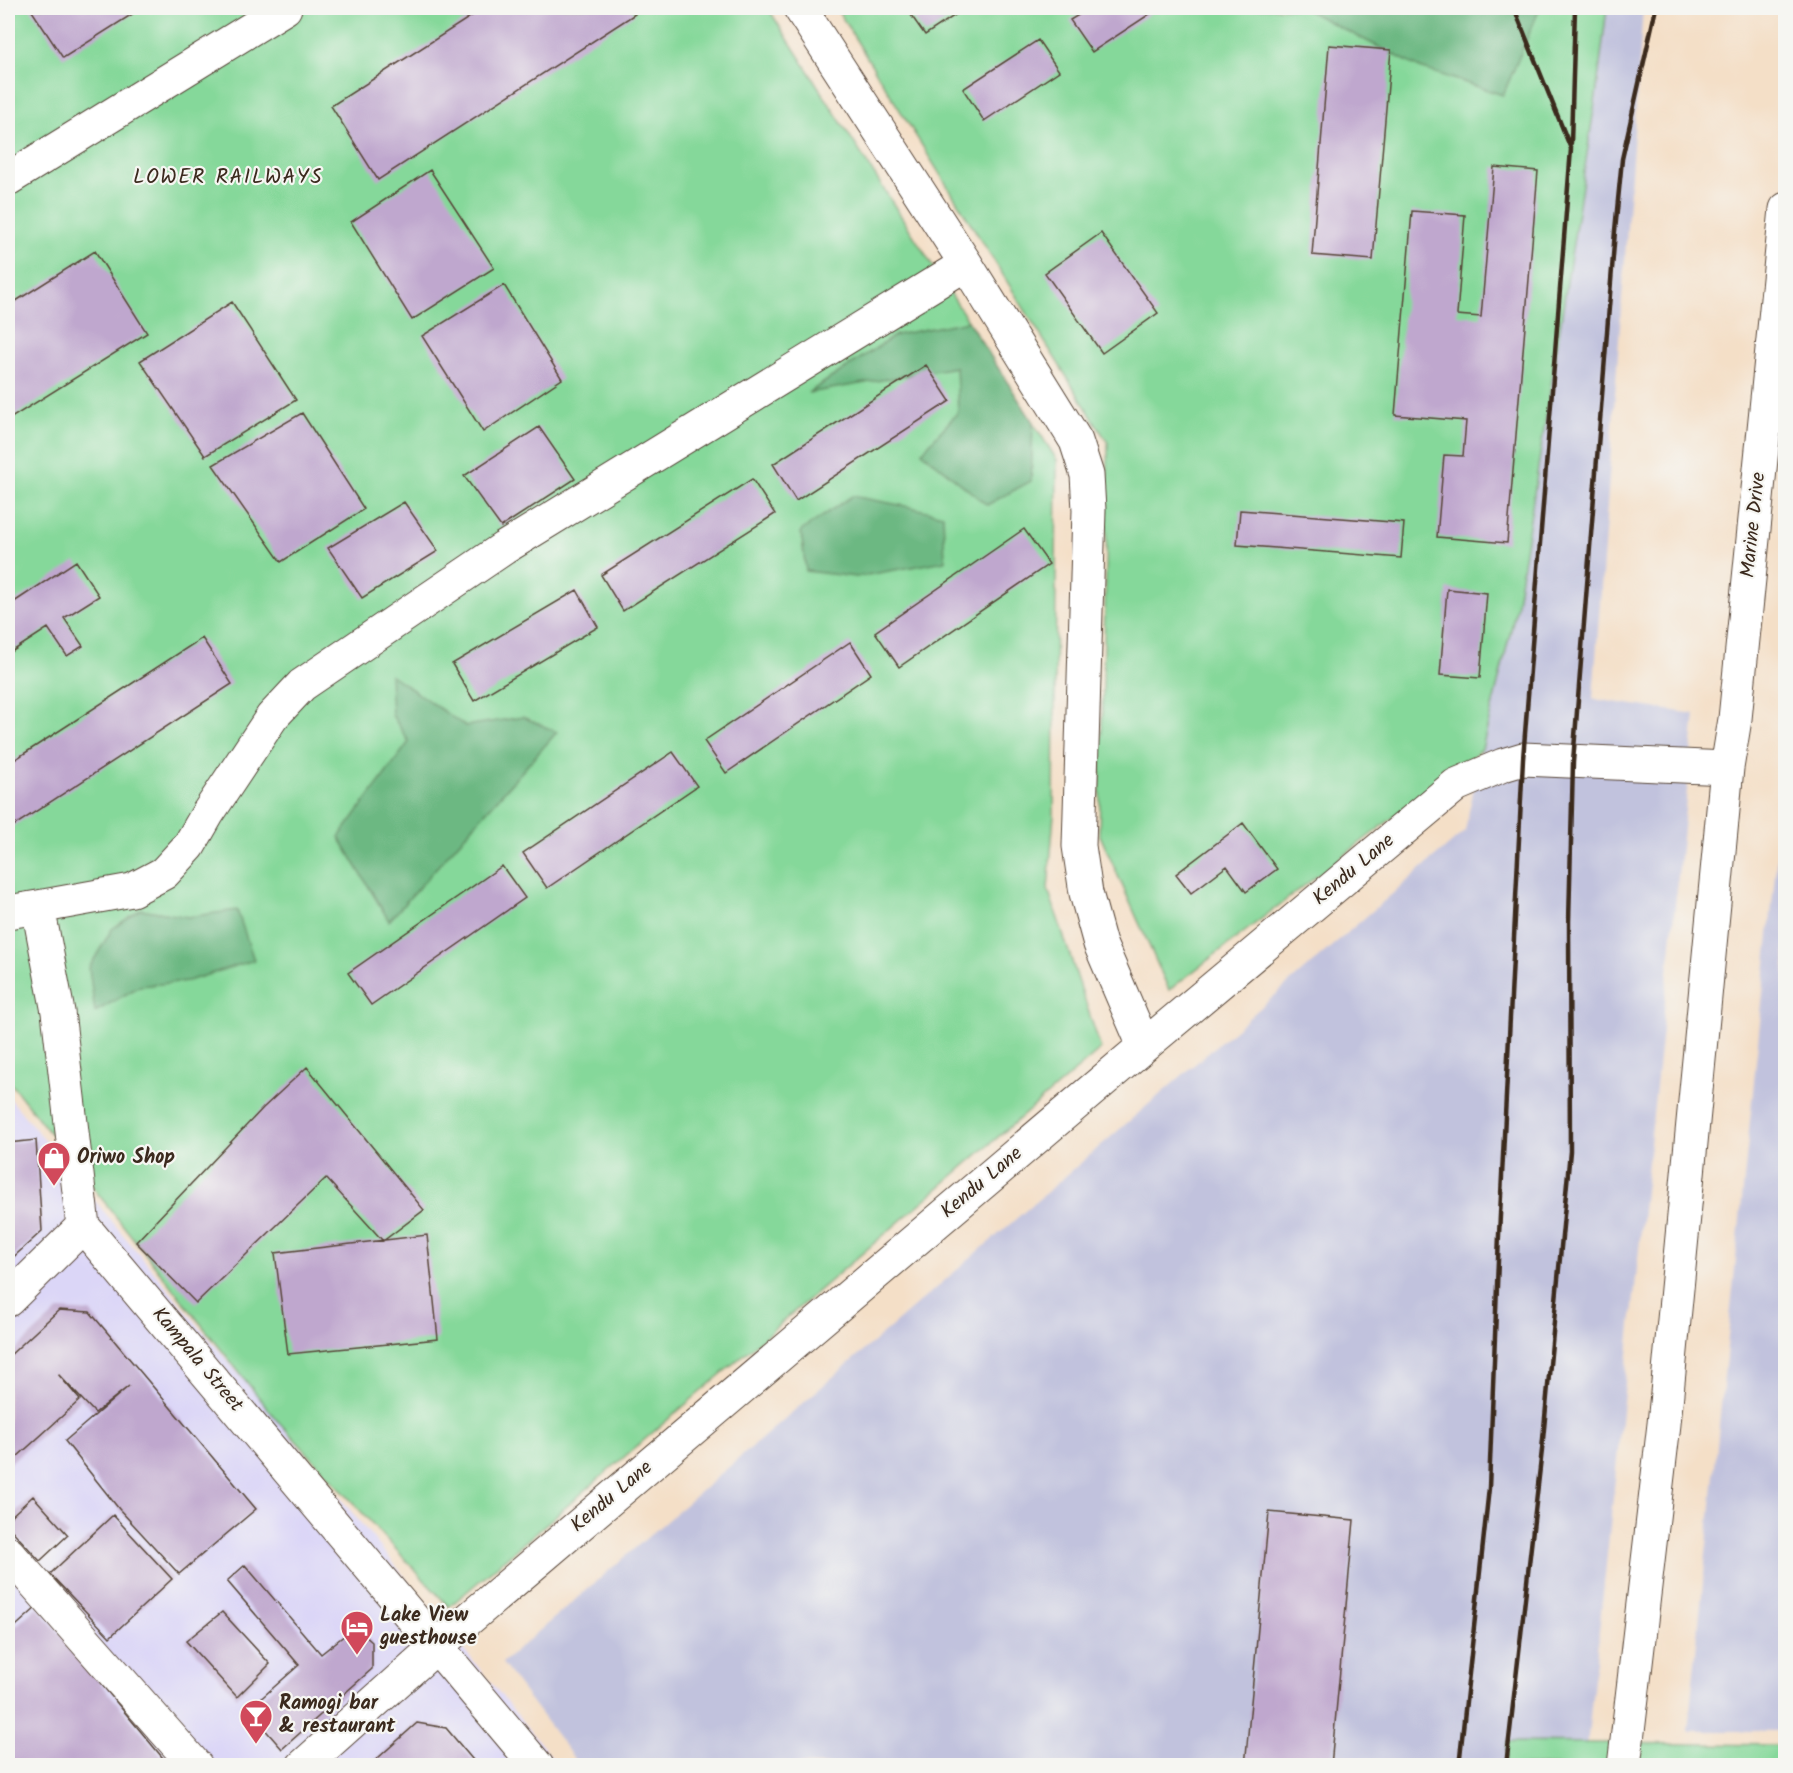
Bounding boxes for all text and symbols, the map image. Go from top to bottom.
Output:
district label: LOWER RAILWAYS [133,161,323,194]
street label: Marine Drive [1733,471,1775,579]
street label: Kendu Lane [1306,826,1402,914]
street label: Kendu Lane [934,1139,1030,1227]
shop icon: Oriwo Shop [36,1140,72,1187]
place label: Oriwo Shop [77,1142,175,1174]
street label: Kampala Street [143,1300,251,1420]
street label: Kendu Lane [564,1453,660,1541]
place label: Lake View guesthouse [379,1600,477,1655]
hotel icon: Lake View guesthouse [339,1609,375,1656]
place label: Ramogi bar & restaurant [279,1688,396,1743]
bar icon: Ramogi bar & restaurant [238,1698,274,1745]

